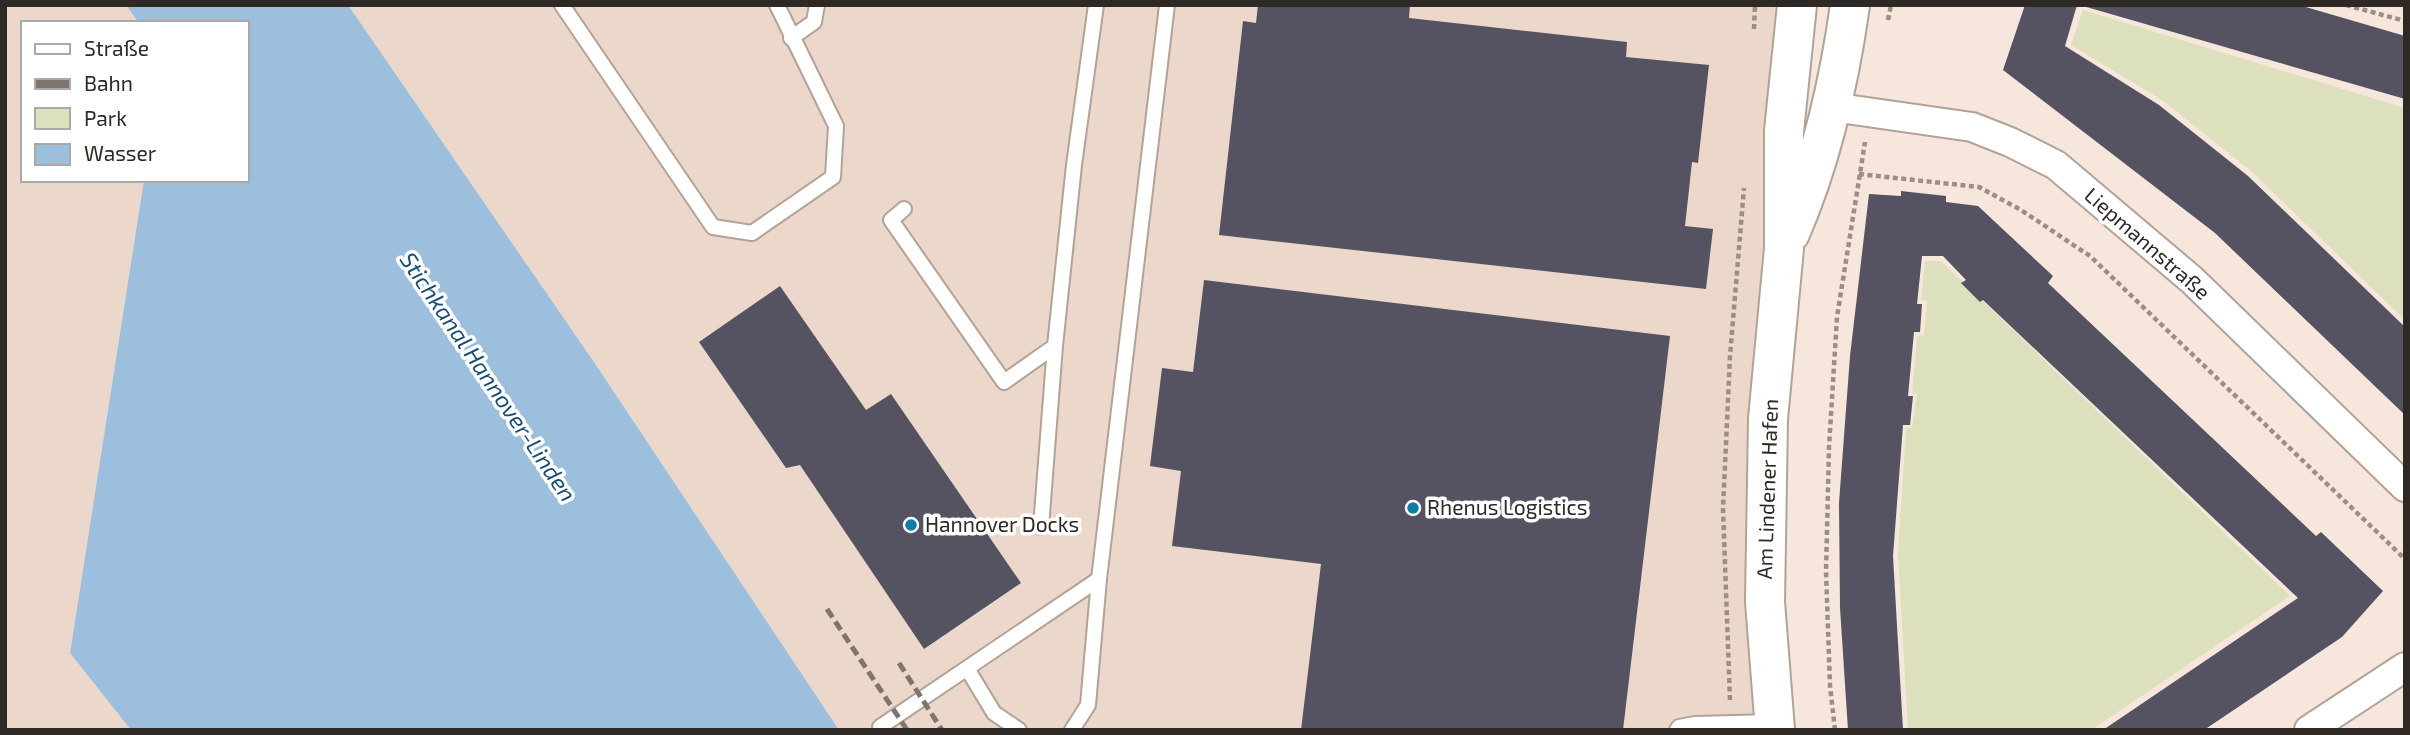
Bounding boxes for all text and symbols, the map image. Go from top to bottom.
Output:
legend [21,21,248,182]
text: Straße [84,35,149,60]
text: Bahn [84,70,133,95]
text: Park [84,105,127,130]
text: Wasser [84,140,157,165]
street label: Liepmannstraße [2080,182,2216,304]
water label: Stichkanal Hannover-Linden [395,246,583,506]
street label: Am Lindener Hafen [1751,398,1782,580]
place label: Rhenus Logistics [1427,494,1587,519]
marker: Rhenus Logistics [1405,500,1421,516]
place label: Hannover Docks [925,511,1079,536]
marker: Hannover Docks [903,517,919,533]

